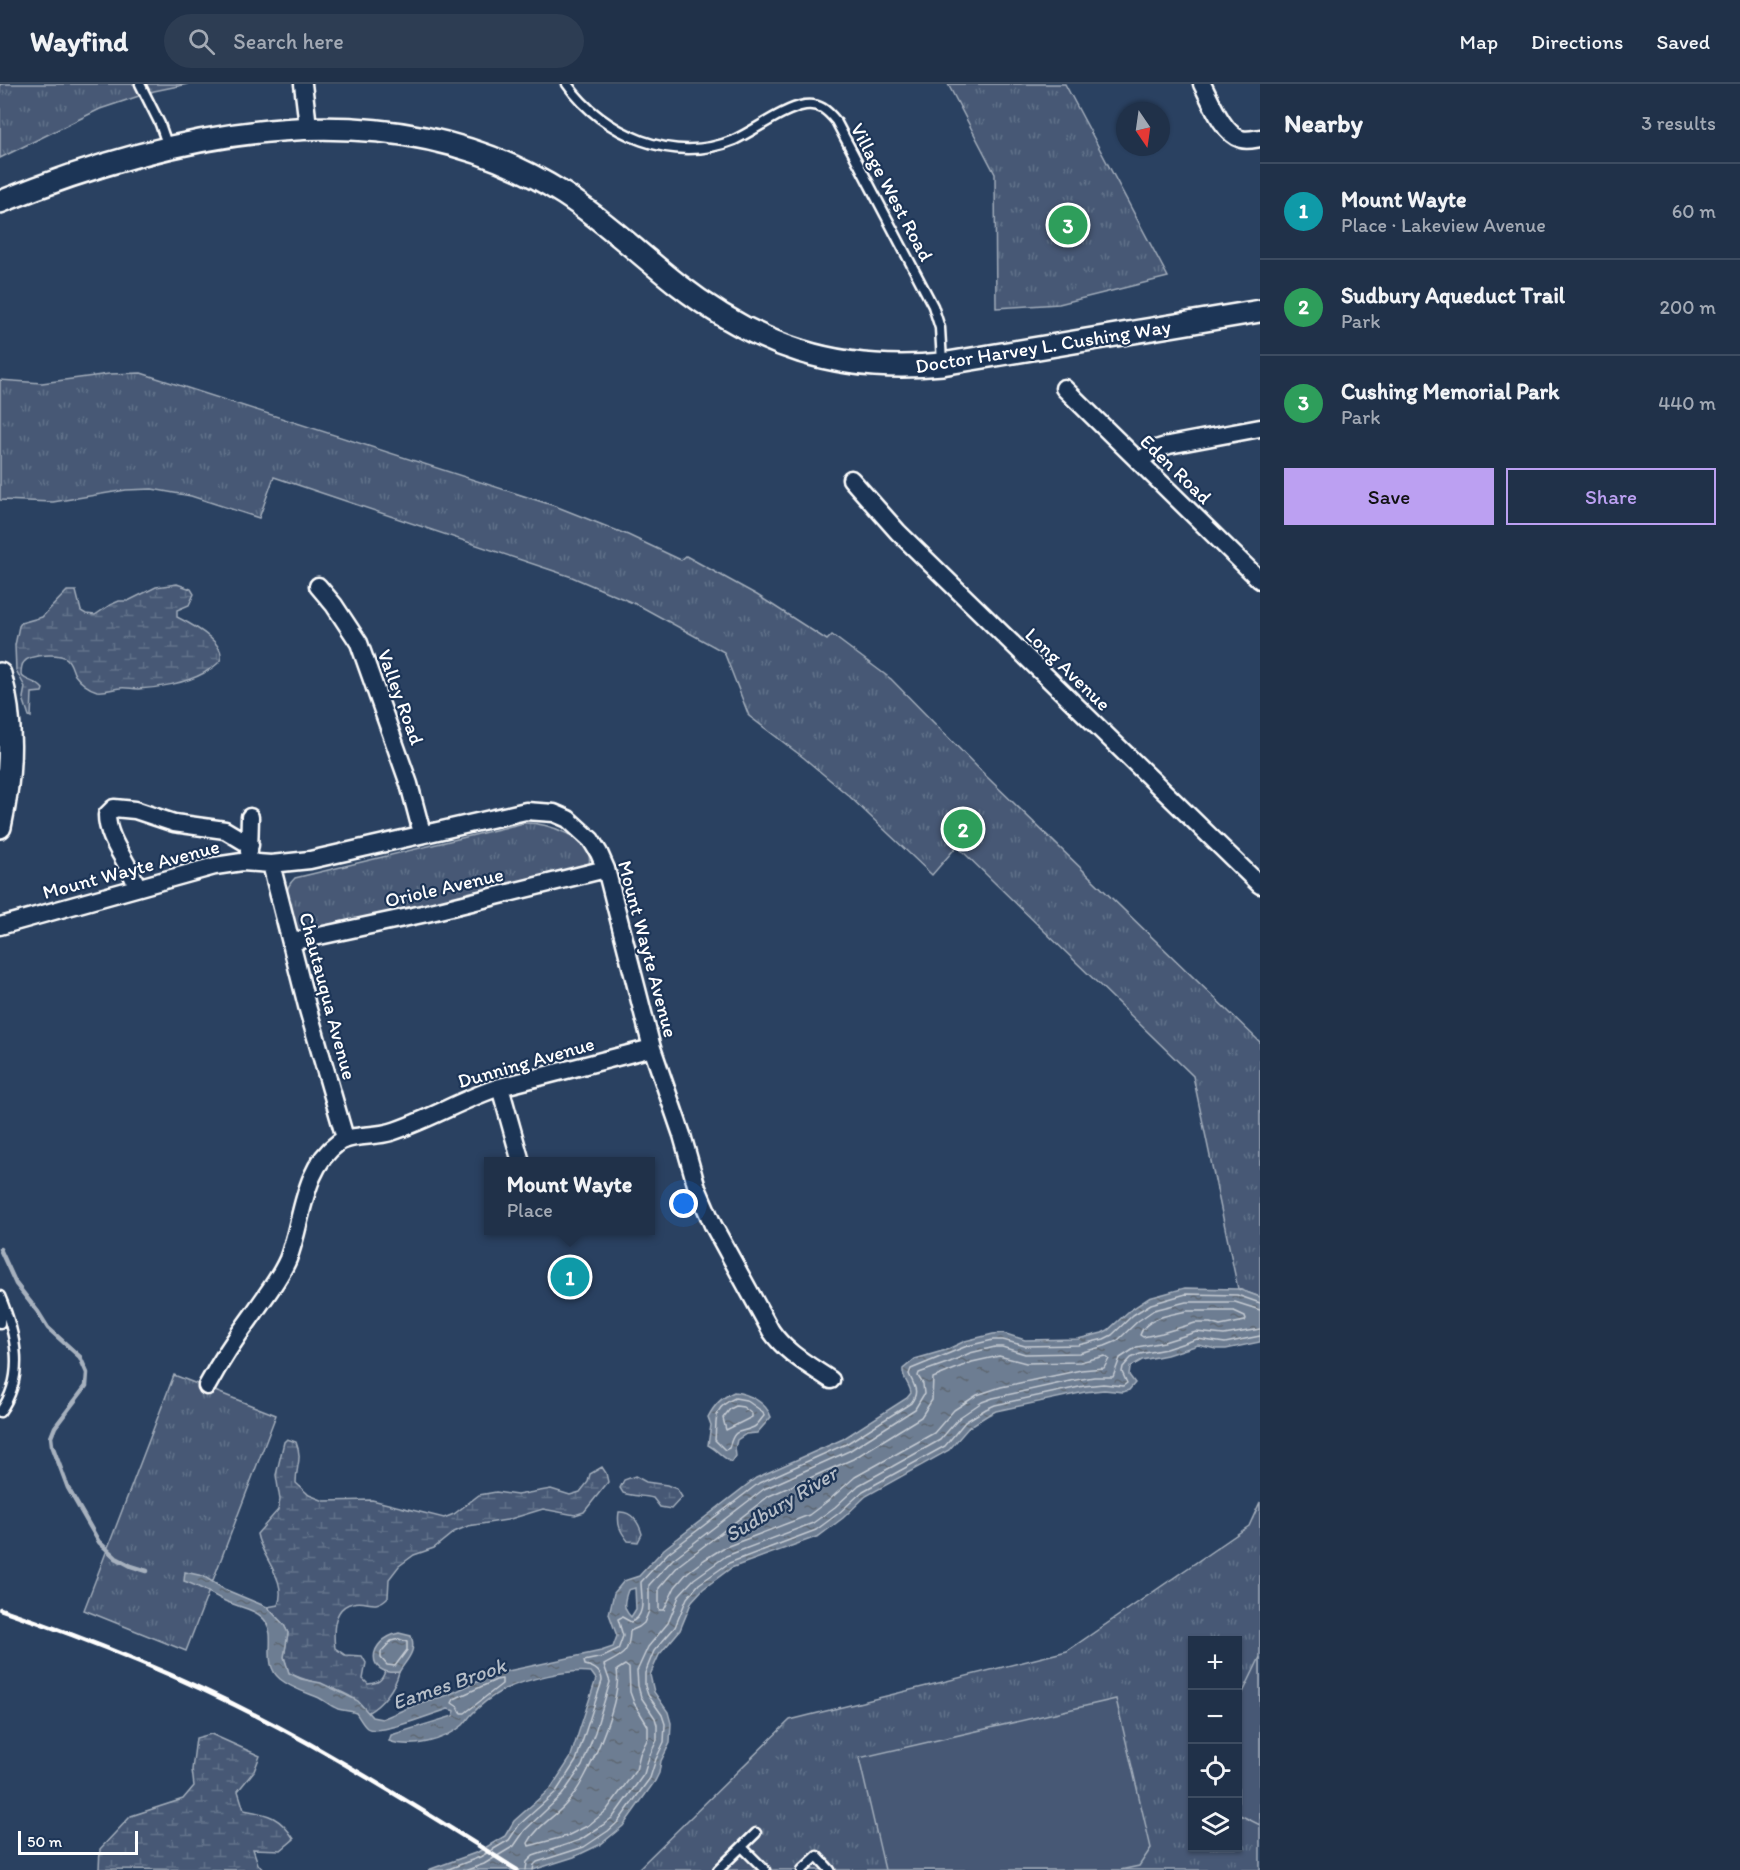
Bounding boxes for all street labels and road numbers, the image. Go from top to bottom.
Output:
street label: Village West Road [845,119,939,265]
street label: Doctor Harvey L. Cushing Way [913,314,1173,378]
street label: Eden Road [1135,429,1217,509]
street label: Long Avenue [1020,622,1116,716]
street label: Valley Road [373,646,429,748]
street label: Mount Wayte Avenue [40,834,222,904]
street label: Mount Wayte Avenue [613,858,683,1040]
street label: Oriole Avenue [382,862,506,912]
street label: Chautauqua Avenue [294,910,362,1082]
street label: Dunning Avenue [455,1031,597,1093]

